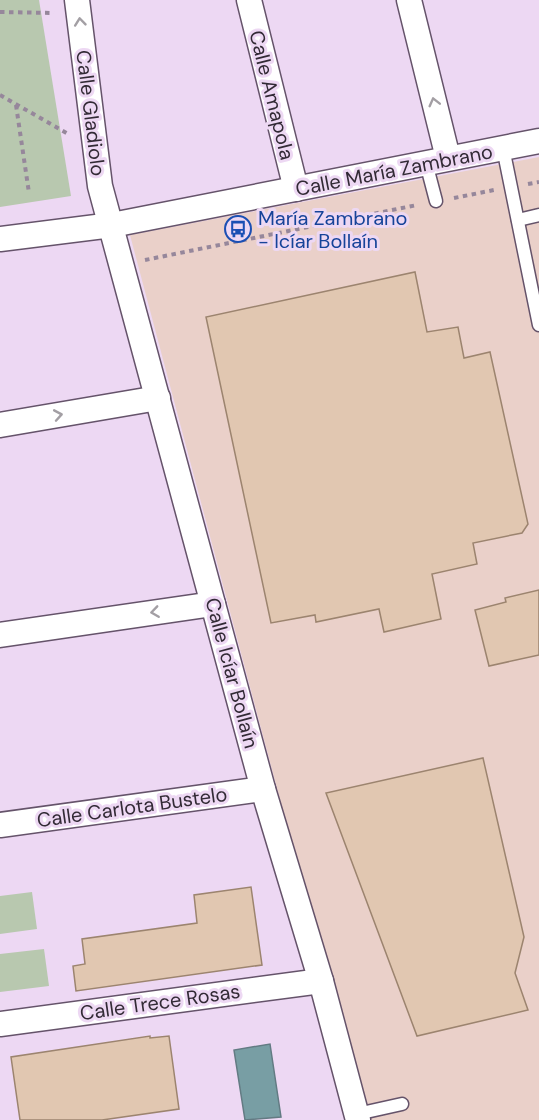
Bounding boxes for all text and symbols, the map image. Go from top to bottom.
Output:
one-way arrow [74,18,87,27]
street label: Calle Amapola [243,28,301,162]
street label: Calle Gladiolo [70,48,112,178]
one-way arrow [429,97,442,107]
street label: Calle María Zambrano [293,138,495,202]
place label: María Zambrano - Icíar Bollaín [258,205,407,254]
bus stop icon: María Zambrano - Icíar Bollaín [223,214,253,244]
one-way arrow [52,409,62,422]
street label: Calle Icíar Bollaín [199,595,265,751]
one-way arrow [151,606,160,618]
street label: Calle Carlota Bustelo [35,781,229,833]
street label: Calle Trece Rosas [78,978,242,1026]

